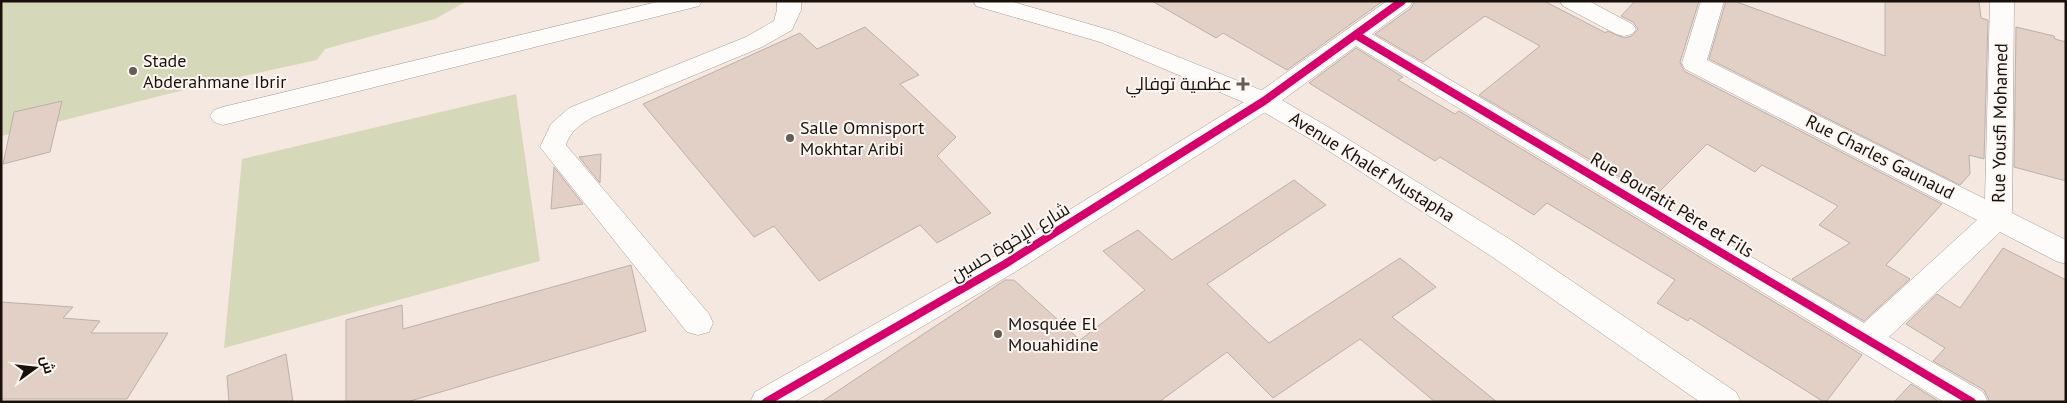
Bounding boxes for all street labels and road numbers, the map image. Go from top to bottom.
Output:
street label: Rue Yousfi Mohamed [1987,43,2012,203]
street label: Avenue Khalef Mustapha [1285,106,1459,227]
street label: Rue Charles Gaunaud [1802,109,1958,204]
street label: Rue Boufatit Père et Fils [1587,147,1758,262]
street label: شارع الإخوة حسين [946,197,1074,287]

